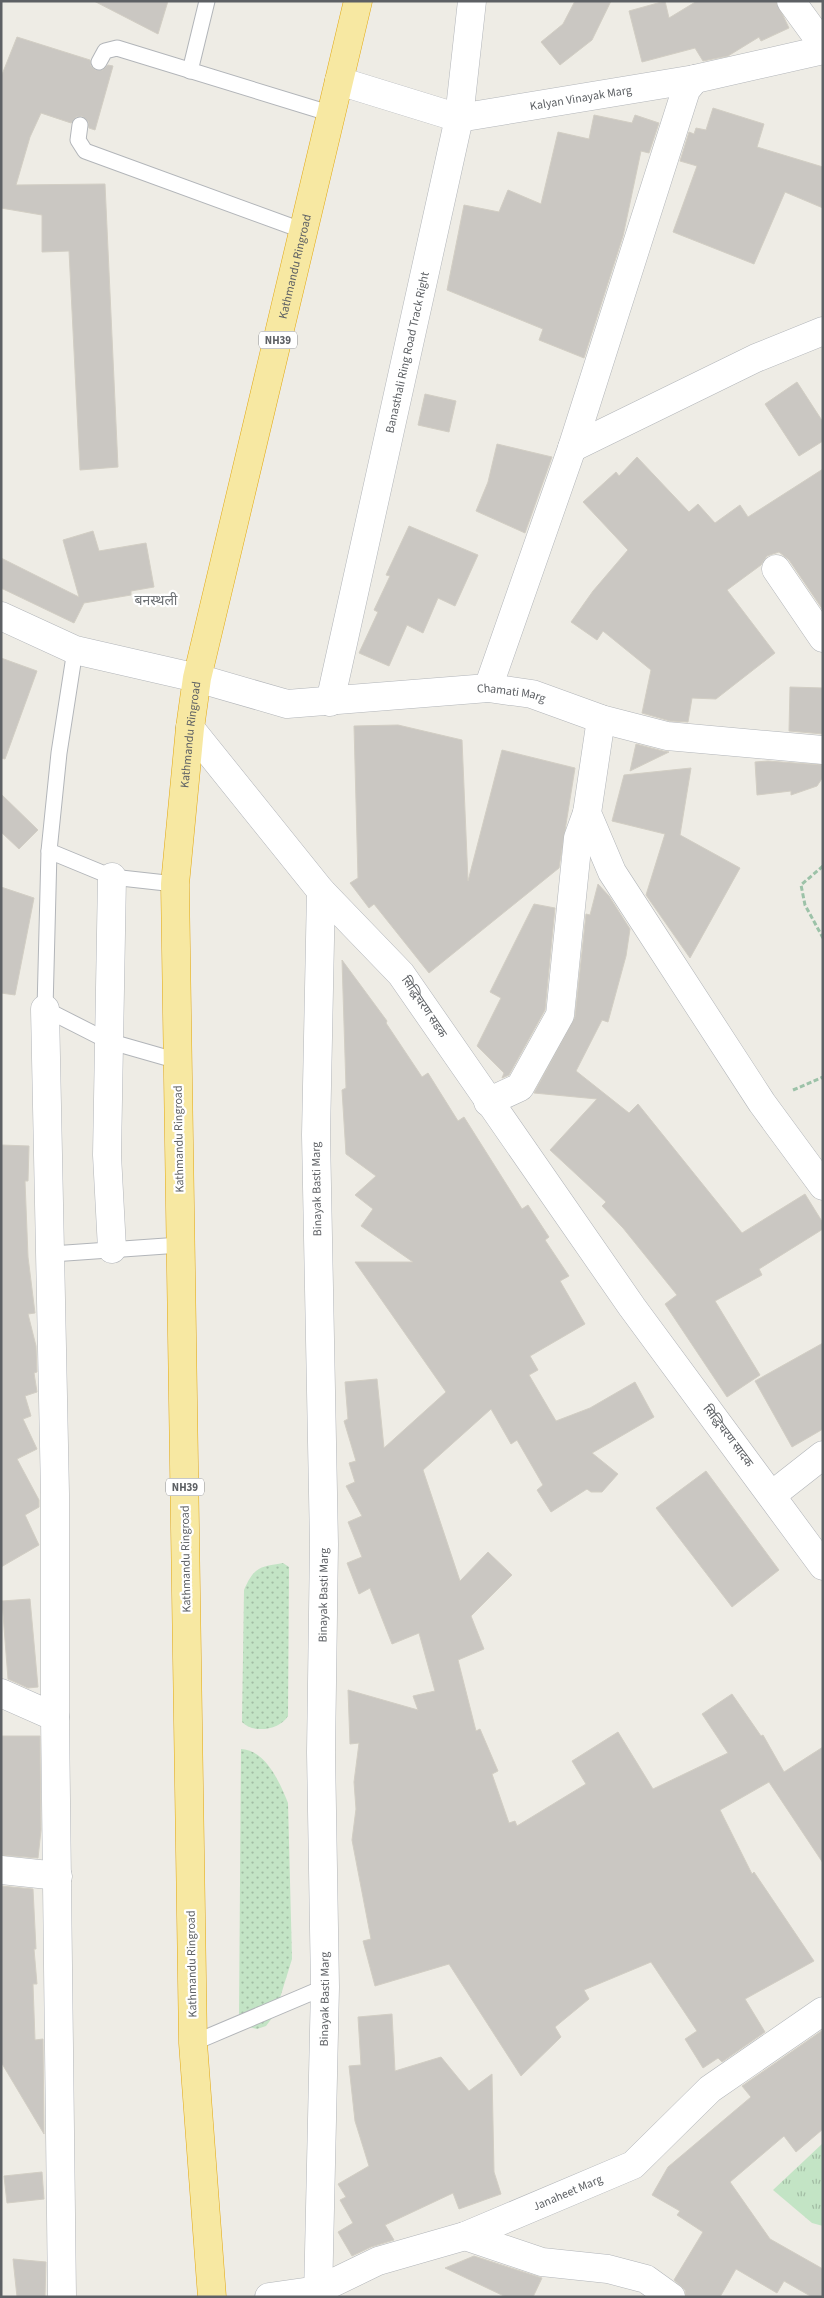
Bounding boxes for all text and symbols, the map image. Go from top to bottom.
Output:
street label: Kalyan Vinayak Marg [529,81,633,115]
street label: Kathmandu Ringroad [274,212,316,321]
street label: Banasthali Ring Road Track Right [381,270,433,435]
road number: NH39 [259,332,297,348]
district label: बनस्थली [135,591,178,611]
street label: Chamati Marg [476,679,548,707]
street label: Kathmandu Ringroad [176,680,205,789]
street label: सिद्धिचरण सडक [397,973,451,1042]
street label: Kathmandu Ringroad [170,1085,188,1193]
street label: Binayak Basti Marg [308,1142,326,1236]
street label: सिद्धिचरण सादक [699,1401,758,1471]
road number: NH39 [166,1478,204,1495]
street label: Kathmandu Ringroad [177,1505,195,1613]
street label: Binayak Basti Marg [314,1548,332,1643]
street label: Kathmandu Ringroad [183,1910,201,2018]
street label: Binayak Basti Marg [315,1952,334,2047]
street label: Janaheet Marg [530,2170,605,2215]

